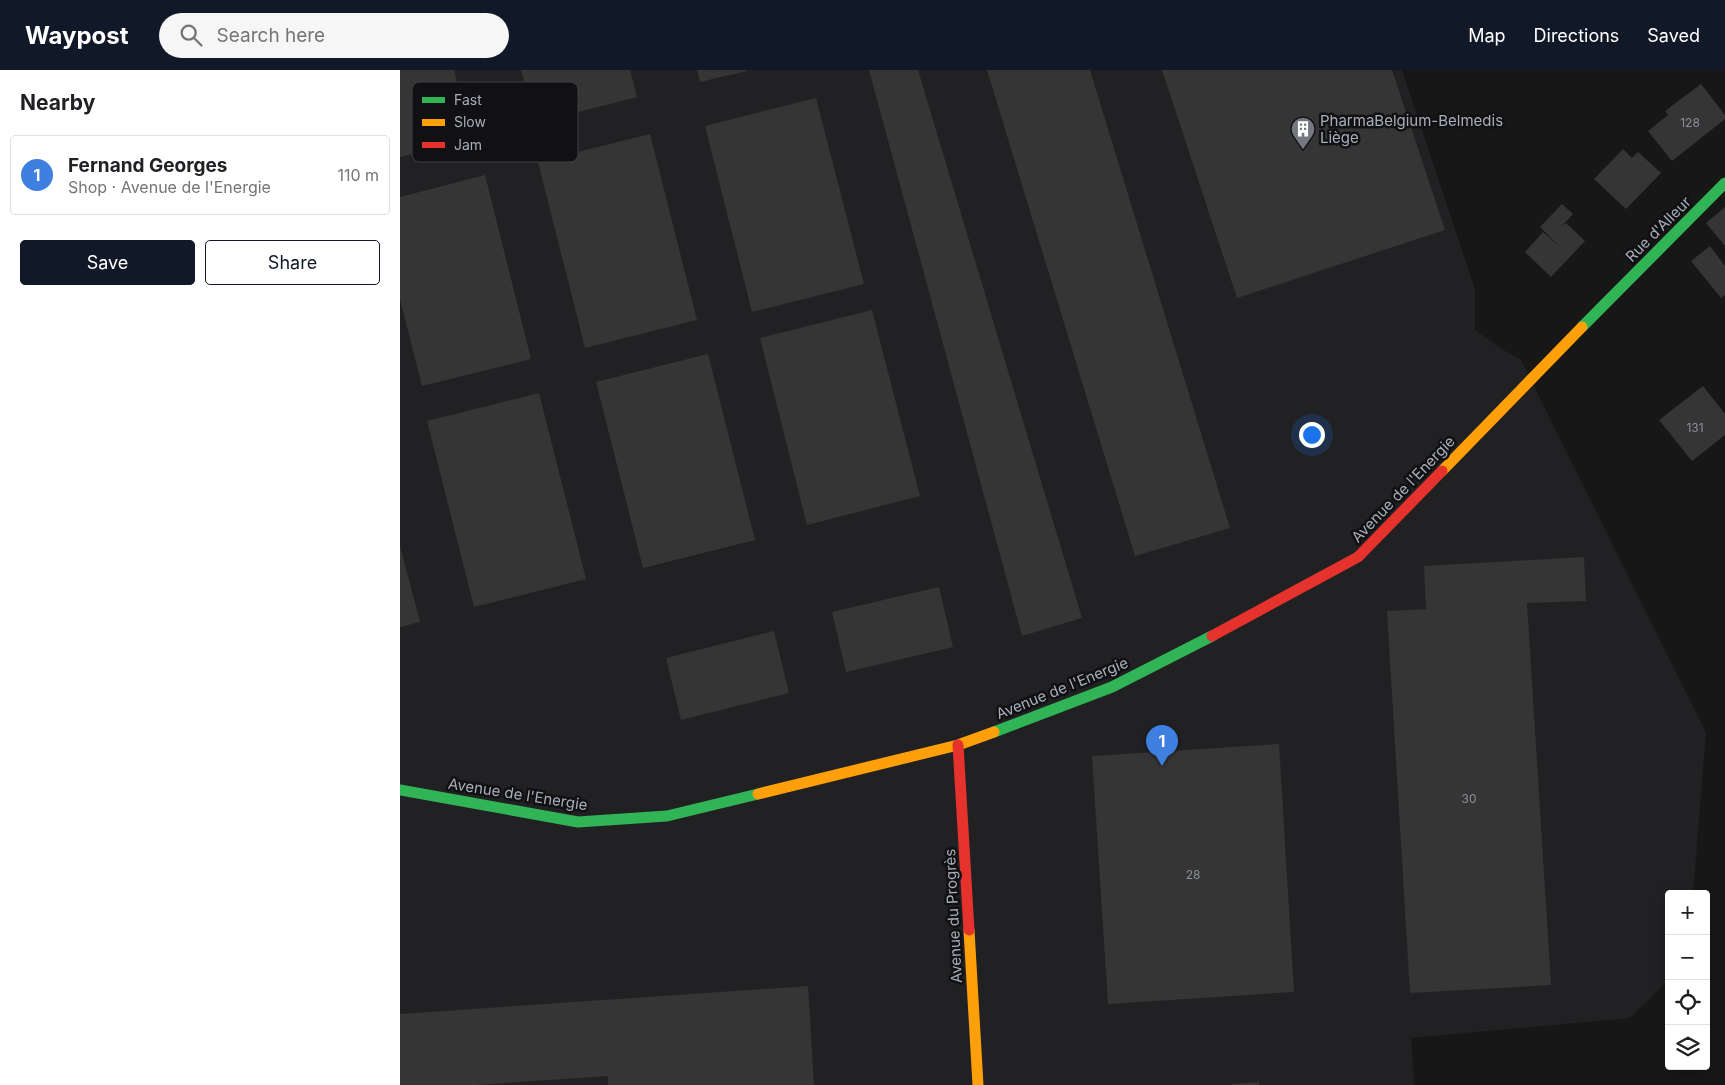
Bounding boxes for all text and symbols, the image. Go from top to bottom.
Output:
search box [159,13,509,58]
text: Waypost [25,21,129,50]
icon: search [177,21,205,49]
text: Search here [217,24,325,47]
text: Map [1468,25,1506,46]
text: Directions [1534,25,1619,46]
text: Saved [1647,25,1700,46]
legend [412,82,578,162]
text: Nearby [20,90,95,115]
text: Fast [454,91,482,108]
place label: PharmaBelgium-Belmedis Liège [1320,111,1503,147]
text: Slow [454,113,486,130]
house number: 128 [1680,115,1700,130]
building icon: PharmaBelgium-Belmedis Liège [1290,116,1316,150]
text: Jam [454,136,482,153]
text: Fernand Georges [68,154,227,177]
text: 1 [34,165,40,185]
text: 110 m [337,165,379,185]
text: Shop · Avenue de l'Energie [68,177,271,197]
street label: Rue d'Alleur [1621,192,1695,266]
button: Save [20,240,195,285]
button: Share [205,240,380,285]
house number: 131 [1686,420,1704,435]
your location [1299,422,1325,448]
street label: Avenue de l'Energie [1347,432,1459,546]
street label: Avenue de l'Energie [993,653,1131,723]
pin: 1 [1146,725,1178,766]
street label: Avenue de l'Energie [447,774,589,814]
house number: 30 [1462,791,1476,806]
street label: Avenue du Progrès [940,848,966,984]
house number: 28 [1186,867,1200,882]
map controls [1665,890,1710,1070]
button: + [1665,890,1710,935]
button: − [1665,935,1710,980]
button: locate [1665,980,1710,1025]
button: layers [1665,1025,1710,1070]

